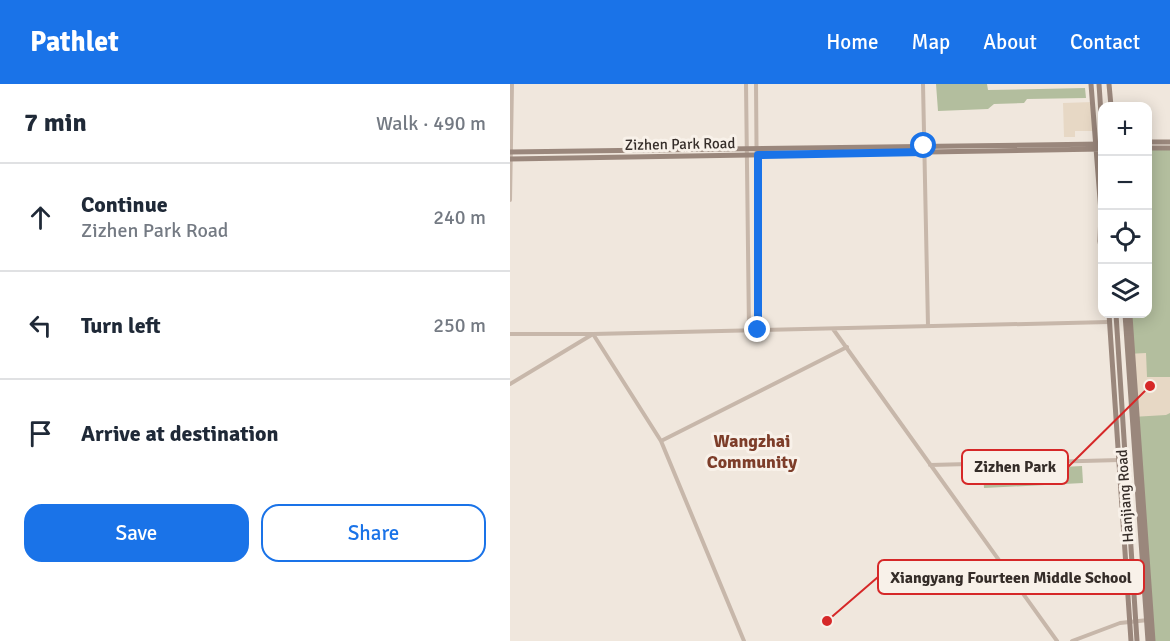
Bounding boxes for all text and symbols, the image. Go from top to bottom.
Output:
text: Pathlet [30,25,119,59]
text: Home [826,29,879,55]
text: Map [912,29,950,55]
text: About [983,29,1037,55]
text: Contact [1070,29,1140,55]
map controls [1098,102,1152,318]
button: + [1098,102,1152,156]
text: 7 min [24,107,87,139]
text: Walk · 490 m [376,111,486,136]
route start [910,132,936,158]
street label: Zizhen Park Road [625,134,735,154]
button: − [1098,156,1152,210]
text: Continue [81,191,168,218]
icon: ahead [24,201,57,234]
text: 240 m [433,205,486,230]
button: locate [1098,210,1152,264]
text: Zizhen Park Road [81,218,228,243]
button: layers [1098,264,1152,318]
icon: left [24,309,57,342]
text: Turn left [81,312,161,339]
text: 250 m [433,313,486,338]
route end [744,316,770,342]
icon: arrive [24,417,57,450]
text: Arrive at destination [81,420,278,447]
district label: Wangzhai Community [707,430,797,473]
street label: Hanjiang Road [1113,449,1137,543]
callout: Zizhen Park [962,450,1068,484]
text: Zizhen Park [974,457,1057,477]
button: Save [24,504,249,562]
button: Share [261,504,486,562]
callout: Xiangyang Fourteen Middle School [878,560,1144,594]
text: Xiangyang Fourteen Middle School [890,568,1132,588]

